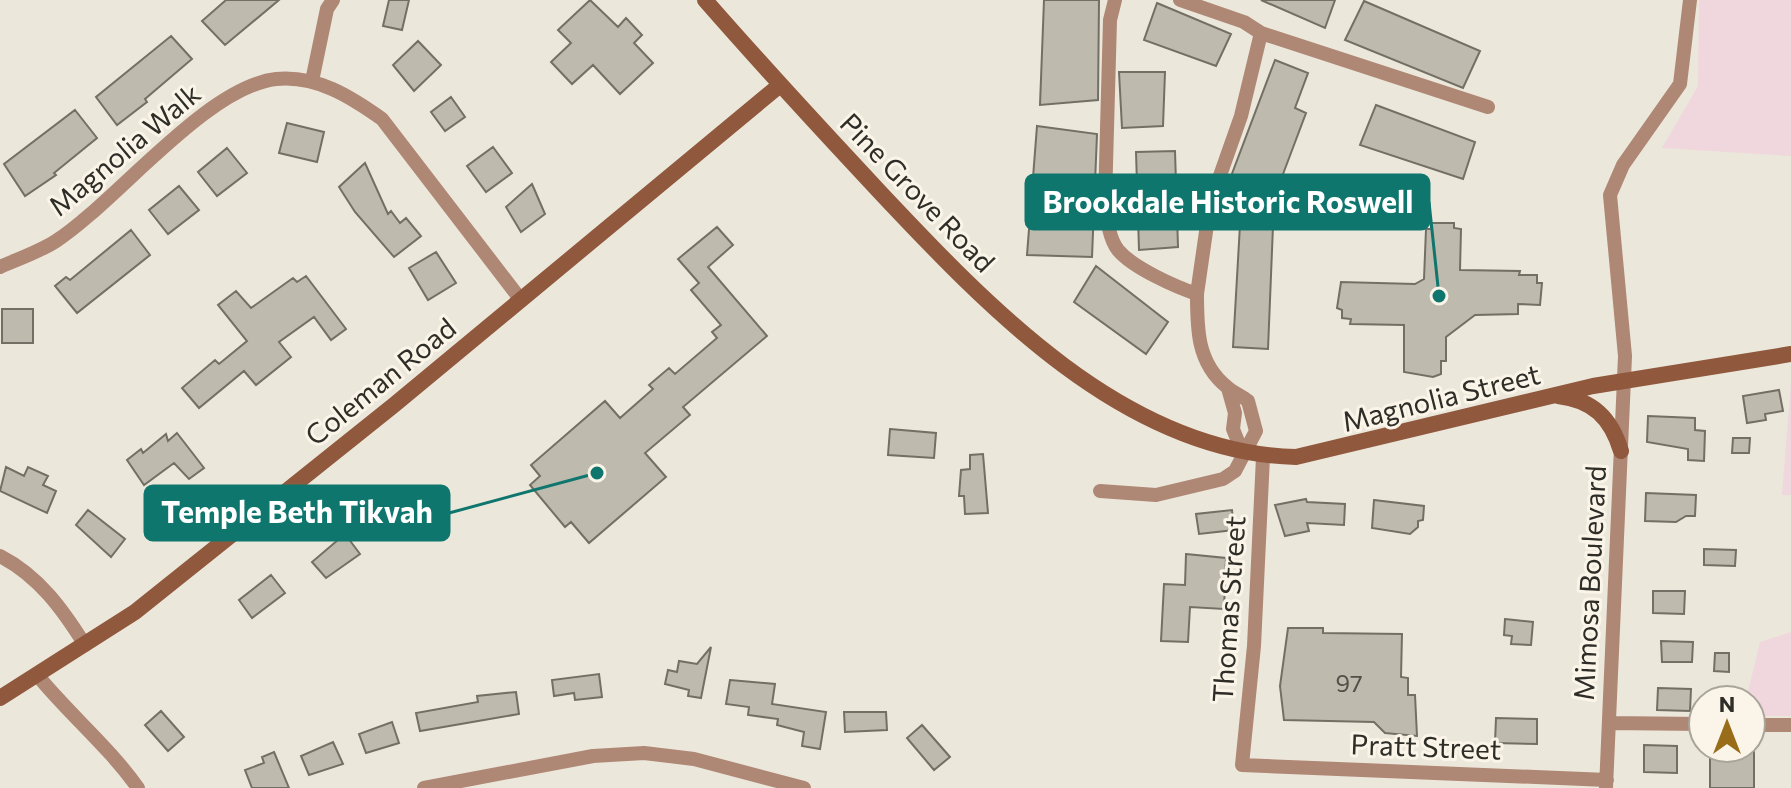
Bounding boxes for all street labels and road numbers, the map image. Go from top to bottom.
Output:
street label: Magnolia Walk [41,76,207,222]
street label: Pine Grove Road [834,105,1002,279]
street label: Coleman Road [298,310,462,452]
street label: Magnolia Street [1339,356,1543,438]
street label: Mimosa Boulevard [1566,465,1612,701]
street label: Thomas Street [1205,515,1251,703]
street label: Pratt Street [1350,726,1502,766]

